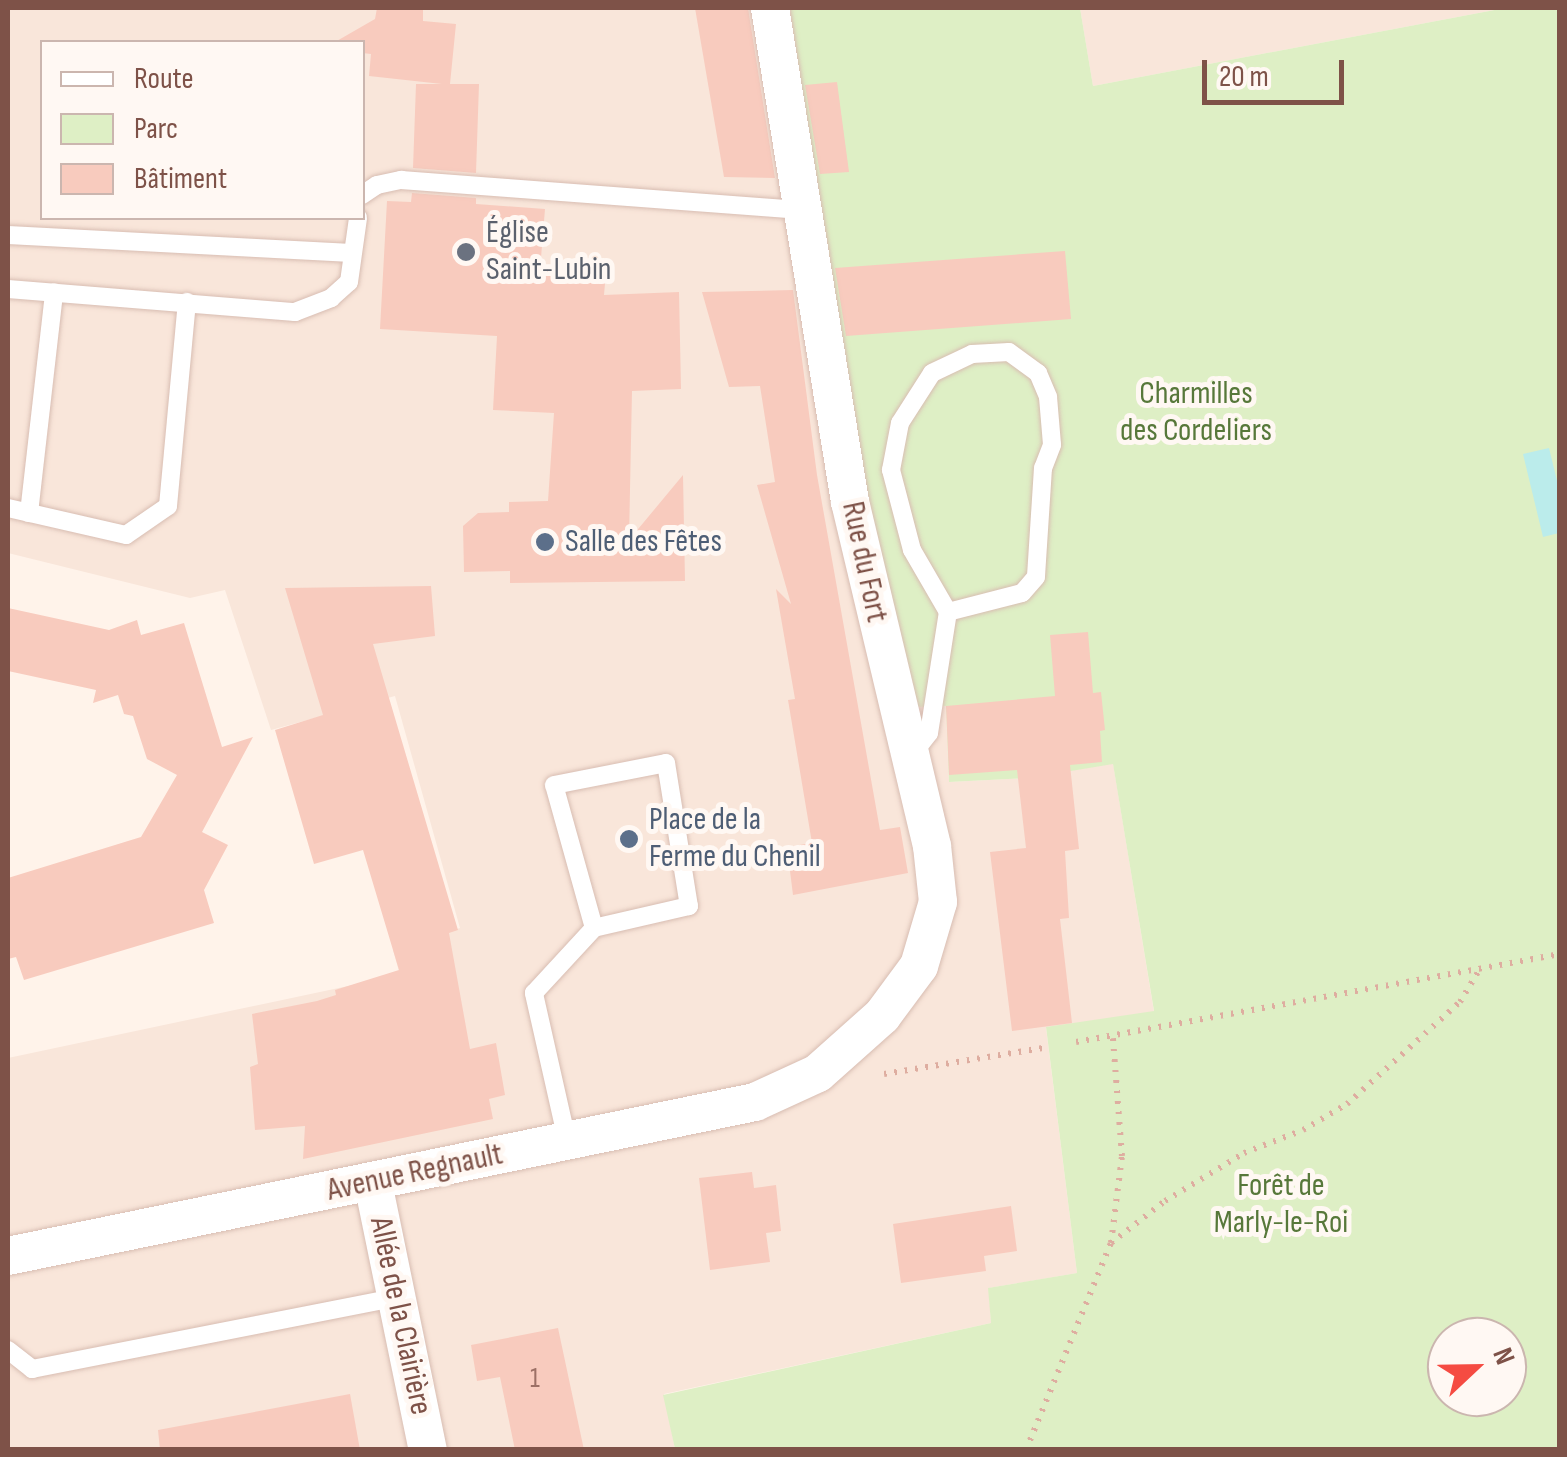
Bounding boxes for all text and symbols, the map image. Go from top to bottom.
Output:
legend [40,40,365,220]
scale bar [1207,40,1350,102]
text: 20 m [1219,59,1269,95]
text: Route [134,61,193,97]
text: Parc [134,111,178,147]
text: Bâtiment [134,161,227,197]
place label: Église Saint-Lubin [486,215,612,290]
marker: Église Saint-Lubin [455,241,477,263]
park label: Charmilles des Cordeliers [1120,376,1272,451]
street label: Rue du Fort [833,498,895,626]
place label: Salle des Fêtes [565,523,722,561]
marker: Salle des Fêtes [534,531,556,553]
place label: Place de la Ferme du Chenil [649,802,821,877]
marker: Place de la Ferme du Chenil [618,828,640,850]
street label: Avenue Regnault [324,1136,506,1210]
park label: Forêt de Marly-le-Roi [1214,1168,1348,1243]
street label: Allée de la Clairière [360,1214,440,1418]
north arrow [1427,1317,1527,1417]
text: N [1485,1343,1522,1369]
house number: 1 [530,1362,540,1396]

